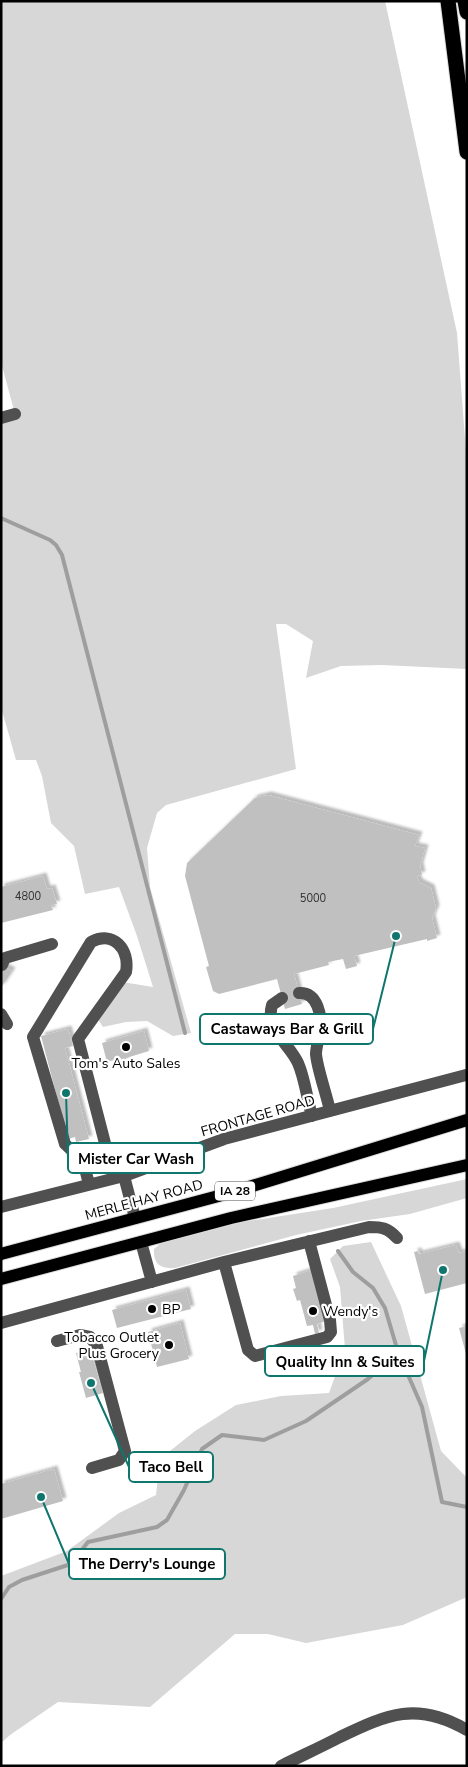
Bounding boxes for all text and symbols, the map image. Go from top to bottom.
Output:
house number: 4800 [15,889,42,904]
house number: 5000 [300,891,327,906]
callout: Castaways Bar & Grill [200,1014,373,1044]
text: Castaways Bar & Grill [211,1019,364,1039]
marker: Tom's Auto Sales [120,1041,132,1053]
place label: Tom's Auto Sales [71,1054,181,1073]
street label: FRONTAGE ROAD [199,1091,317,1141]
callout: Mister Car Wash [68,1143,204,1173]
text: Mister Car Wash [78,1149,194,1169]
street label: MERLE HAY ROAD [83,1175,205,1225]
road number: IA 28 [215,1182,255,1200]
place label: BP [162,1300,180,1319]
place label: Wendy's [323,1302,378,1321]
marker: BP [146,1303,158,1315]
marker: Wendy's [307,1305,319,1317]
place label: Tobacco Outlet Plus Grocery [64,1328,160,1363]
marker: Tobacco Outlet Plus Grocery [163,1339,175,1351]
callout: Quality Inn & Suites [265,1346,424,1376]
text: Quality Inn & Suites [276,1352,414,1372]
callout: Taco Bell [129,1452,213,1482]
text: Taco Bell [139,1457,203,1477]
callout: The Derry's Lounge [69,1549,225,1579]
text: The Derry's Lounge [79,1554,215,1574]

